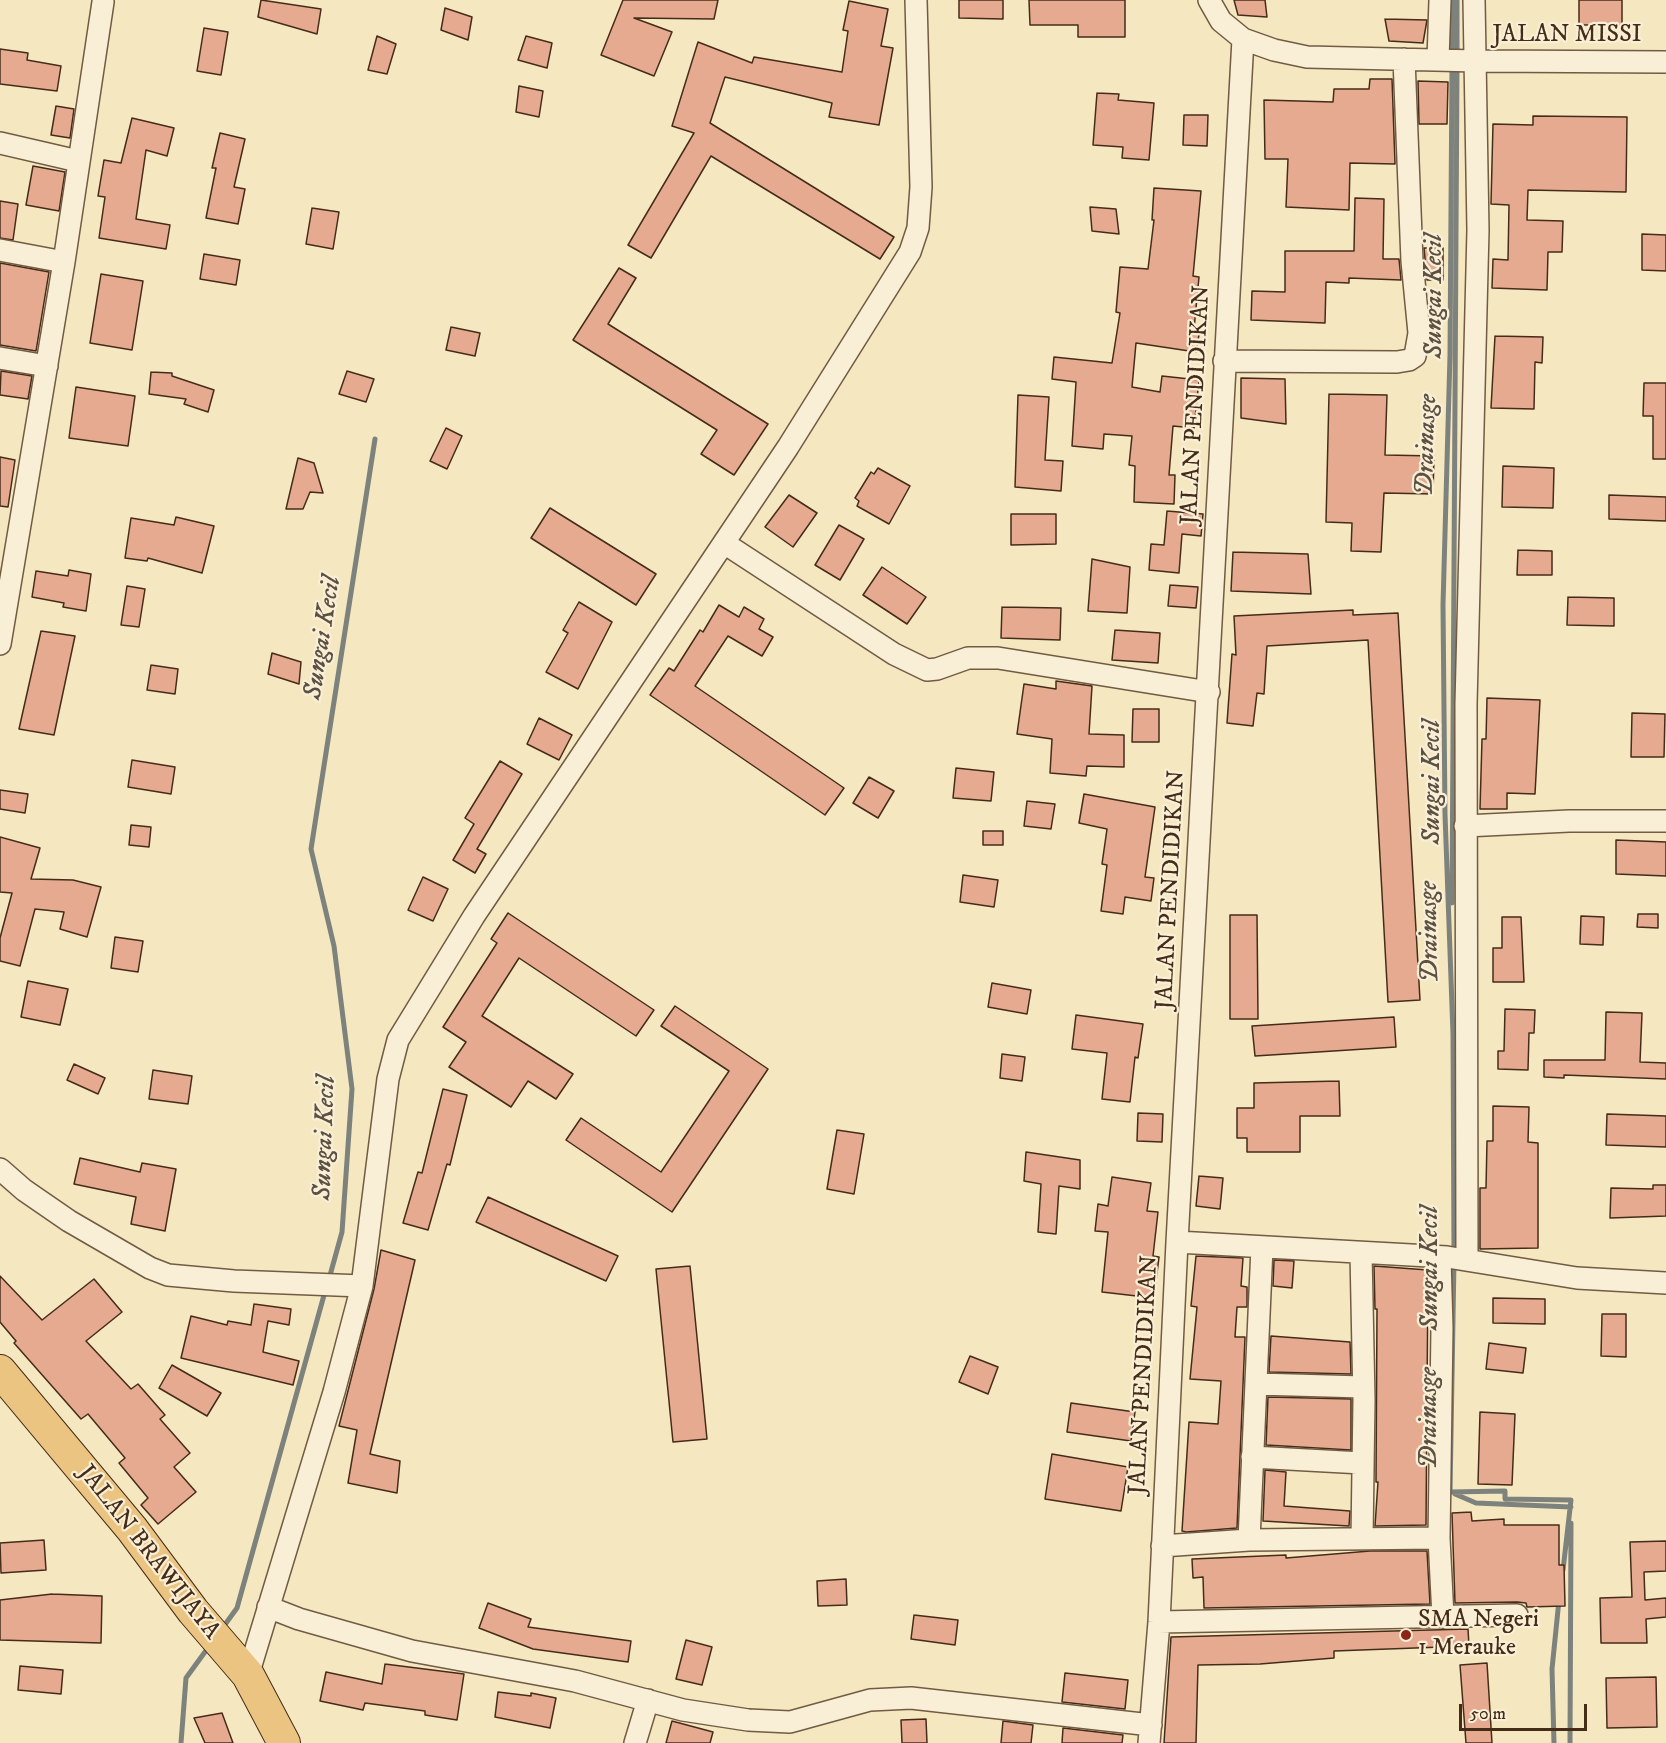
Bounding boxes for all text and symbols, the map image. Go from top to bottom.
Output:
street label: JALAN MISSI [1492,22,1642,50]
water label: Sungai Kecil [1420,234,1452,358]
street label: JALAN PENDIDIKAN [1176,285,1218,525]
water label: Drainasge [1411,394,1445,496]
water label: Sungai Kecil [299,574,349,702]
water label: Sungai Kecil [1418,720,1450,844]
street label: JALAN PENDIDIKAN [1151,770,1193,1010]
water label: Drainasge [1415,881,1447,983]
water label: Sungai Kecil [308,1075,344,1201]
water label: Sungai Kecil [1416,1206,1448,1330]
street label: JALAN PENDIDIKAN [1124,1255,1166,1495]
water label: Drainasge [1415,1367,1447,1469]
street label: JALAN BRAWIJAYA [71,1460,225,1646]
place label: SMA Negeri 1 Merauke [1418,1607,1539,1663]
marker: SMA Negeri 1 Merauke [1399,1628,1413,1642]
scale bar [1462,1692,1590,1730]
text: 50 m [1470,1703,1506,1725]

